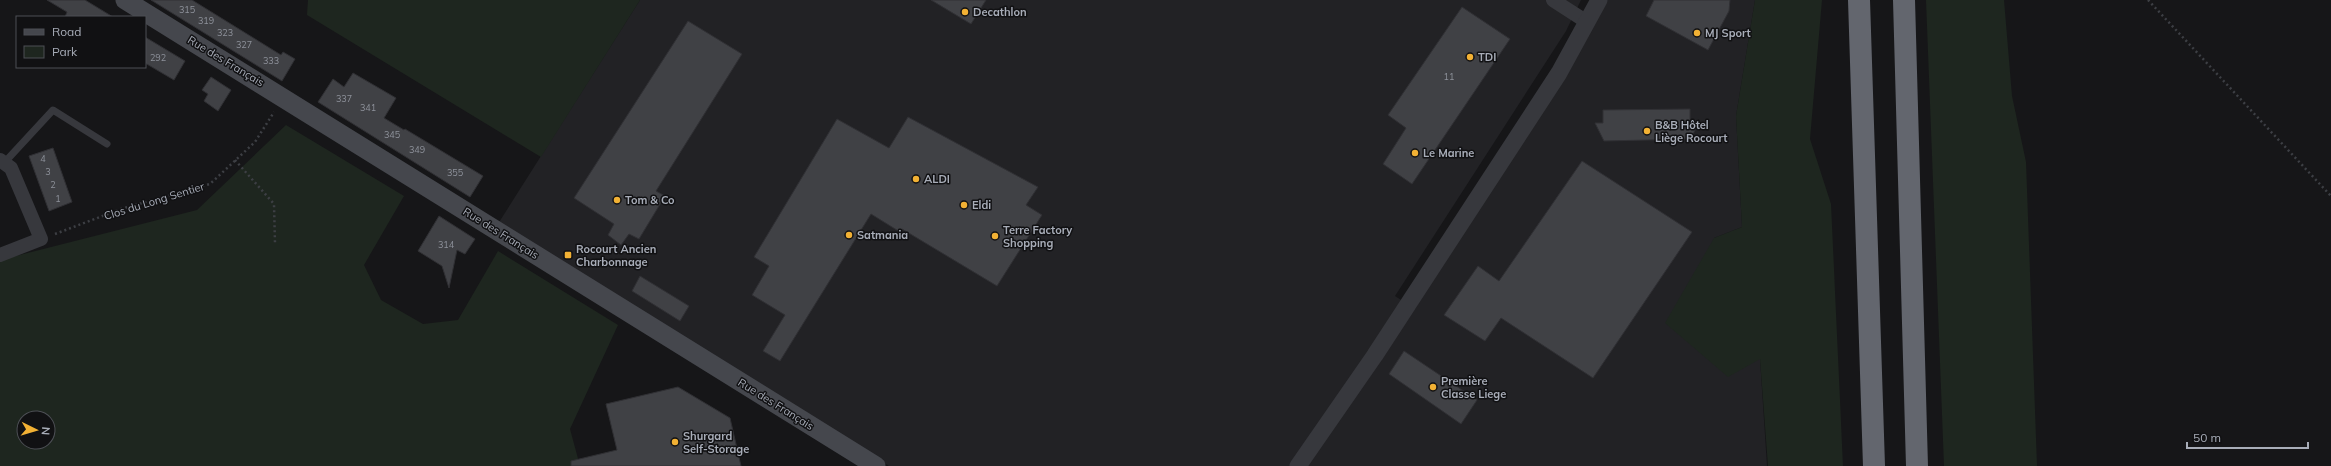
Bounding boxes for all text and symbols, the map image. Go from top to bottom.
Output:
house number: 315 [179,4,196,15]
place label: Decathlon [973,5,1027,19]
marker: Decathlon [960,7,970,17]
house number: 319 [198,15,214,26]
legend [16,16,146,68]
text: Road [52,24,81,39]
place label: MJ Sport [1705,26,1751,40]
house number: 323 [217,27,233,38]
marker: MJ Sport [1692,28,1702,38]
street label: Rue des Français [185,33,267,89]
house number: 327 [236,39,252,50]
text: Park [52,44,78,59]
place label: TDI [1478,50,1496,64]
house number: 292 [150,52,166,63]
marker: TDI [1465,52,1475,62]
house number: 333 [263,55,279,66]
house number: 11 [1444,71,1454,82]
house number: 337 [336,93,352,104]
house number: 341 [360,102,376,113]
place label: B&B Hôtel Liège Rocourt [1655,118,1727,145]
marker: B&B Hôtel Liège Rocourt [1642,126,1652,136]
house number: 345 [384,129,401,140]
house number: 349 [409,144,425,155]
place label: Le Marine [1423,146,1474,160]
marker: Le Marine [1410,148,1420,158]
house number: 4 [40,153,46,164]
house number: 3 [45,166,51,177]
house number: 355 [447,167,464,178]
place label: ALDI [924,172,950,186]
marker: ALDI [911,174,921,184]
house number: 2 [50,179,56,190]
street label: Clos du Long Sentier [102,179,206,223]
house number: 1 [55,193,61,204]
place label: Tom & Co [625,193,675,207]
marker: Tom & Co [612,195,622,205]
place label: Eldi [972,198,991,212]
marker: Eldi [959,200,969,210]
street label: Rue des Français [460,204,542,262]
place label: Terre Factory Shopping [1003,223,1072,250]
place label: Satmania [857,228,908,242]
marker: Satmania [844,230,854,240]
marker: Terre Factory Shopping [990,231,1000,241]
house number: 314 [438,239,455,250]
place label: Rocourt Ancien Charbonnage [576,242,656,269]
marker: Rocourt Ancien Charbonnage [563,250,573,260]
place label: Première Classe Liege [1441,374,1506,401]
street label: Rue des Français [735,375,817,433]
marker: Première Classe Liege [1428,382,1438,392]
north arrow [16,410,56,450]
scale bar [2187,424,2308,450]
text: N [39,426,53,436]
place label: Shurgard Self-Storage [683,429,749,456]
text: 50 m [2193,430,2221,445]
marker: Shurgard Self-Storage [670,437,680,447]

